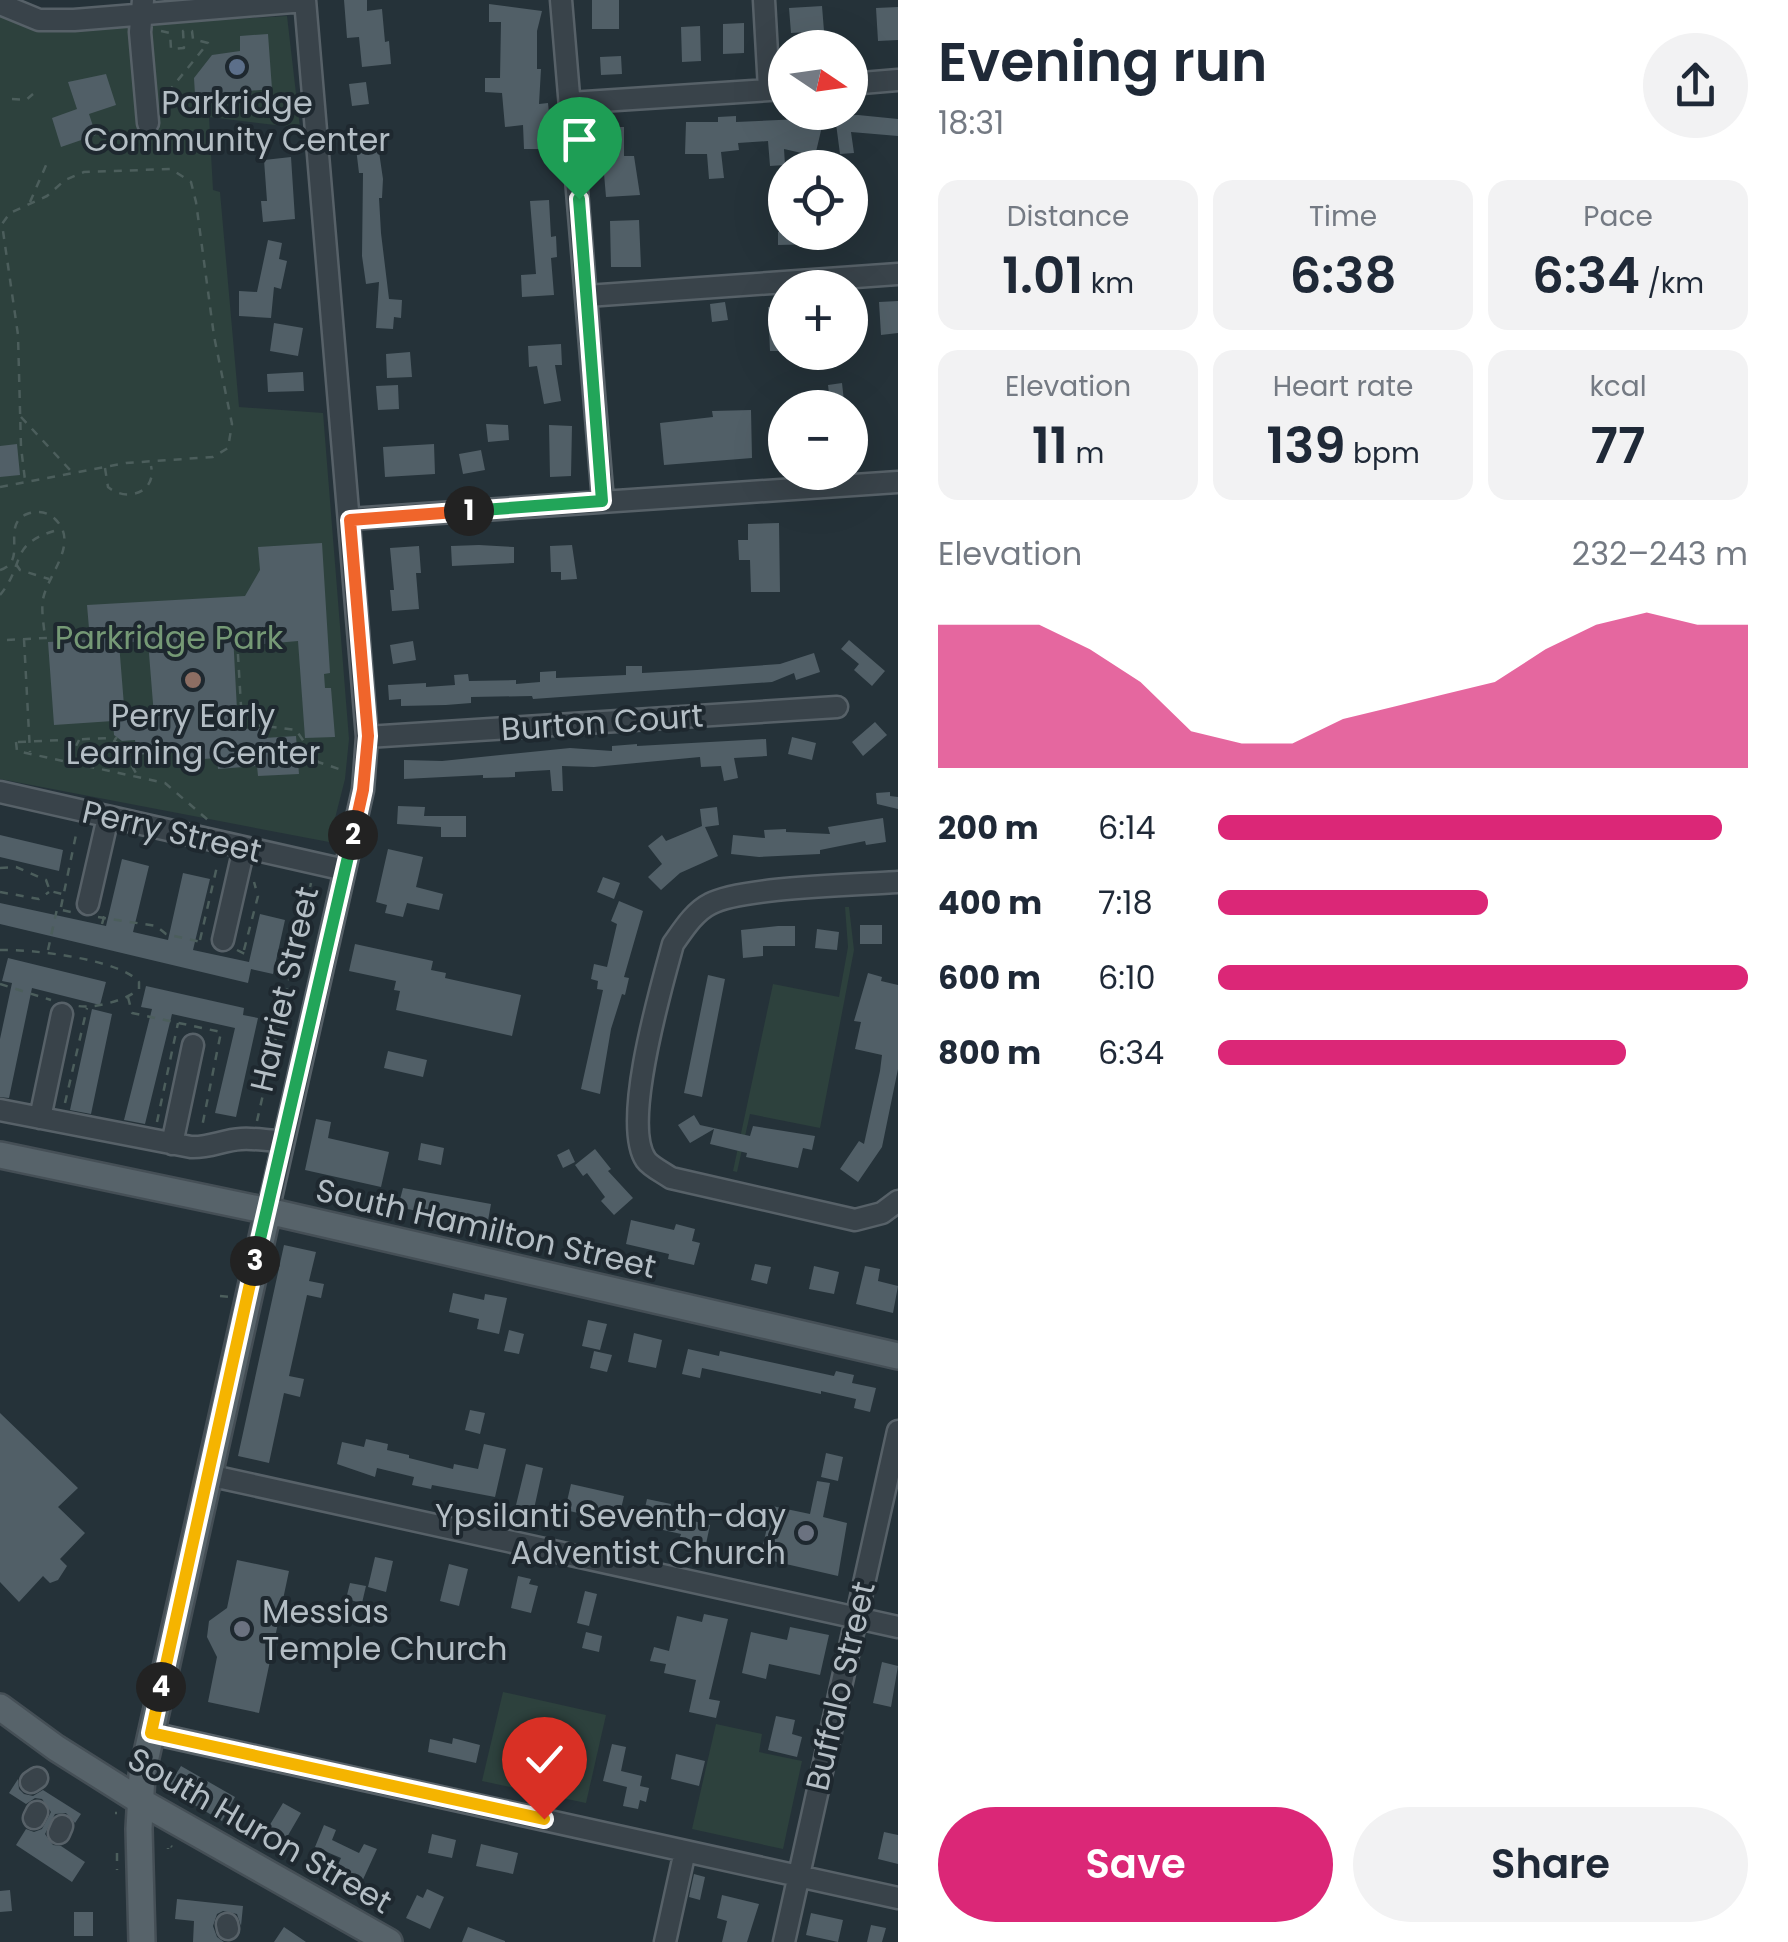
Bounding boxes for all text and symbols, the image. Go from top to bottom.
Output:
text: Evening run [938,23,1267,100]
north arrow [768,30,868,130]
map controls [768,30,868,490]
button: share [1643,33,1748,138]
marker: Parkridge Community Center [226,56,248,78]
place label: Parkridge Community Center [84,80,390,162]
pin [537,97,622,200]
text: 18:31 [938,100,1004,145]
icon: arrive [552,112,607,167]
button: locate [768,150,868,250]
text: Distance [1007,197,1129,236]
text: Time [1309,197,1377,236]
text: Pace [1583,197,1653,236]
text: 1.01 [1002,240,1083,311]
text: 6:38 [1289,240,1397,311]
text: 6:34 [1532,240,1640,311]
text: km [1083,264,1134,303]
text: /km [1640,264,1704,303]
button: + [768,270,868,370]
text: Elevation [1005,367,1131,406]
text: Heart rate [1273,367,1413,406]
text: kcal [1589,367,1647,406]
button: − [768,390,868,490]
text: 11 [1032,410,1068,481]
text: 139 [1266,410,1346,481]
text: 77 [1591,410,1645,481]
text: m [1068,434,1104,473]
text: bpm [1346,434,1420,473]
pin: 1 [444,486,494,536]
text: 1 [464,491,474,530]
text: Elevation [938,531,1082,576]
text: 232–243 m [1572,531,1748,576]
park label: Parkridge Park [55,615,284,660]
marker: Perry Early Learning Center [182,669,204,691]
street label: Burton Court [499,692,705,752]
place label: Perry Early Learning Center [66,693,320,775]
street label: Perry Street [78,789,266,873]
text: 200 m [938,805,1039,850]
text: 6:14 [1098,805,1156,850]
pin: 2 [328,810,378,860]
text: 2 [345,815,361,854]
text: 400 m [938,880,1042,925]
text: 7:18 [1098,880,1153,925]
street label: Harriet Street [239,882,329,1096]
text: 600 m [938,955,1041,1000]
text: 6:10 [1098,955,1155,1000]
text: 800 m [938,1030,1041,1075]
text: 6:34 [1098,1030,1164,1075]
street label: South Hamilton Street [312,1167,660,1289]
pin: 3 [230,1236,280,1286]
text: 3 [247,1241,263,1280]
place label: Ypsilanti Seventh-day Adventist Church [435,1493,786,1575]
marker: Ypsilanti Seventh-day Adventist Church [795,1522,817,1544]
street label: Buffalo Street [794,1577,886,1795]
place label: Messias Temple Church [262,1589,508,1671]
marker: Messias Temple Church [231,1618,253,1640]
pin: 4 [136,1662,186,1712]
text: 4 [152,1667,170,1706]
pin [502,1717,587,1820]
icon: check [517,1732,572,1787]
street label: South Huron Street [120,1736,400,1924]
button: Save [938,1807,1333,1922]
button: Share [1353,1807,1748,1922]

